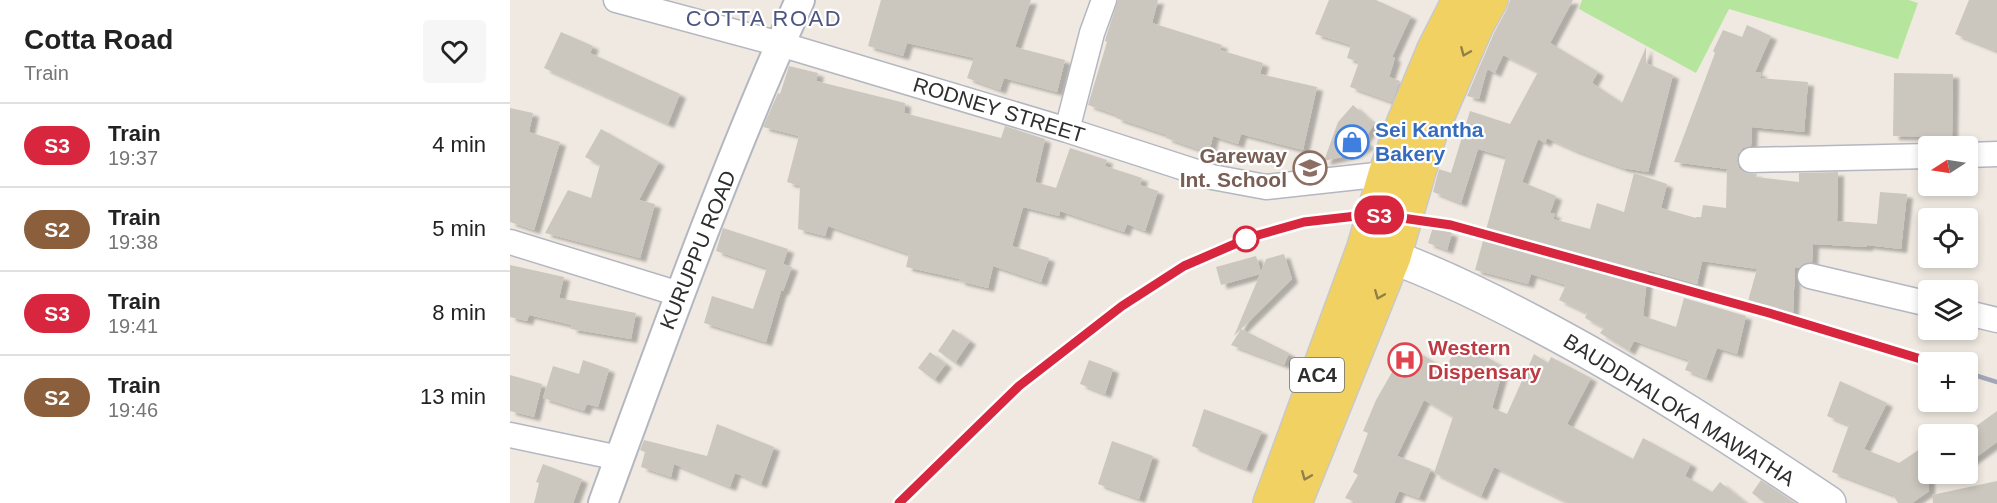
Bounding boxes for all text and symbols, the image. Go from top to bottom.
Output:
district label: COTTA ROAD [686,6,842,31]
button: heart [423,20,486,83]
text: Cotta Road [24,24,173,55]
one-way arrow [1460,46,1472,57]
text: Train [24,62,69,84]
street label: RODNEY STREET [911,72,1088,147]
place label: Sei Kantha Bakery [1375,118,1484,165]
text: Train [108,121,161,146]
shop icon: Sei Kantha Bakery [1334,124,1370,160]
text: 4 min [432,132,486,157]
text: S3 [44,134,70,157]
north arrow [1918,136,1978,196]
map controls [1918,136,1978,484]
place label: Gareway Int. School [1180,144,1287,191]
text: 19:37 [108,147,158,169]
school or university icon: Gareway Int. School [1292,150,1328,186]
street label: KURUPPU ROAD [655,167,740,333]
line badge: S3 [1352,196,1406,234]
text: S3 [1366,204,1392,227]
text: Train [108,205,161,230]
button: locate [1918,208,1978,268]
text: 5 min [432,216,486,241]
text: S2 [44,218,70,241]
unlabelled marker [1233,226,1259,252]
text: 19:38 [108,231,158,253]
button: layers [1918,280,1978,340]
text: Train [108,289,161,314]
one-way arrow [1374,289,1386,300]
text: 8 min [432,300,486,325]
text: S3 [44,302,70,325]
text: 19:41 [108,315,158,337]
street label: BAUDDHALOKA MAWATHA [1560,329,1799,490]
place label: Western Dispensary [1428,336,1542,383]
hospital icon: Western Dispensary [1387,342,1423,378]
button: + [1918,352,1978,412]
road number: AC4 [1290,358,1344,392]
text: Train [108,373,161,398]
text: 13 min [420,384,486,409]
text: S2 [44,386,70,409]
text: 19:46 [108,399,158,421]
button: − [1918,424,1978,484]
one-way arrow [1301,470,1313,481]

